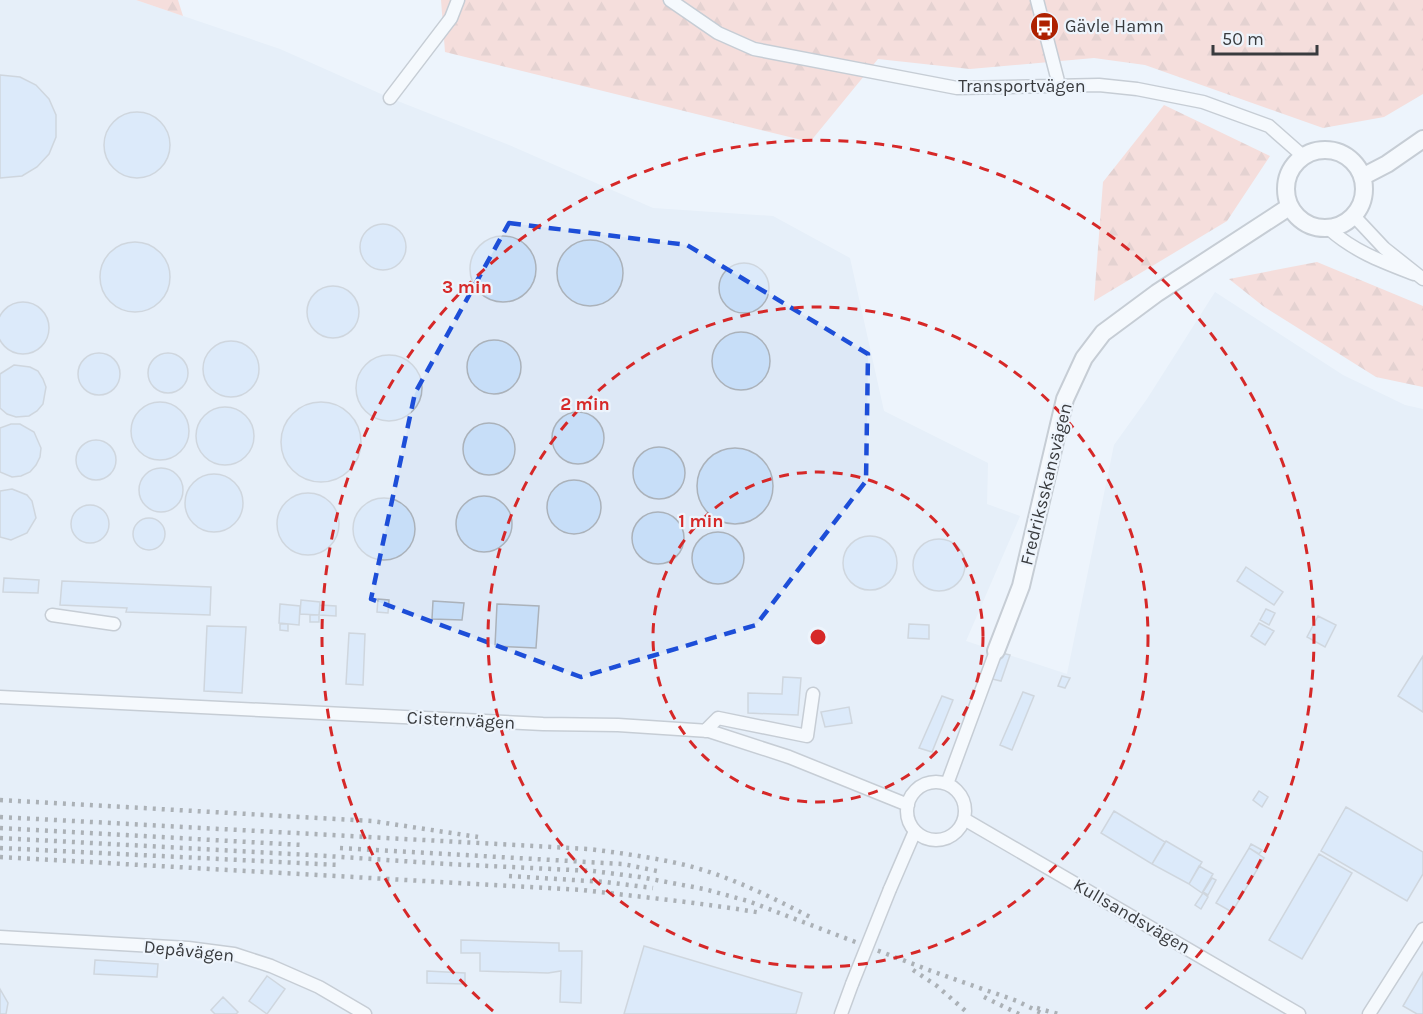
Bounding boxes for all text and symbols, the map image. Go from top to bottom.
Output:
bus stop icon: Gävle Hamn [1028,10,1060,42]
place label: Gävle Hamn [1065,15,1164,37]
scale bar [1213,18,1316,56]
text: 50 m [1222,28,1264,50]
street label: Transportvägen [958,75,1086,97]
text: 3 min [442,276,492,298]
text: 2 min [560,393,610,415]
street label: Fredriksskansvägen [1015,401,1077,567]
text: 1 min [678,510,724,532]
centre of rings [808,627,828,647]
street label: Cisternvägen [406,706,516,734]
street label: Kullsandsvägen [1070,874,1194,958]
street label: Depåvägen [143,935,235,967]

